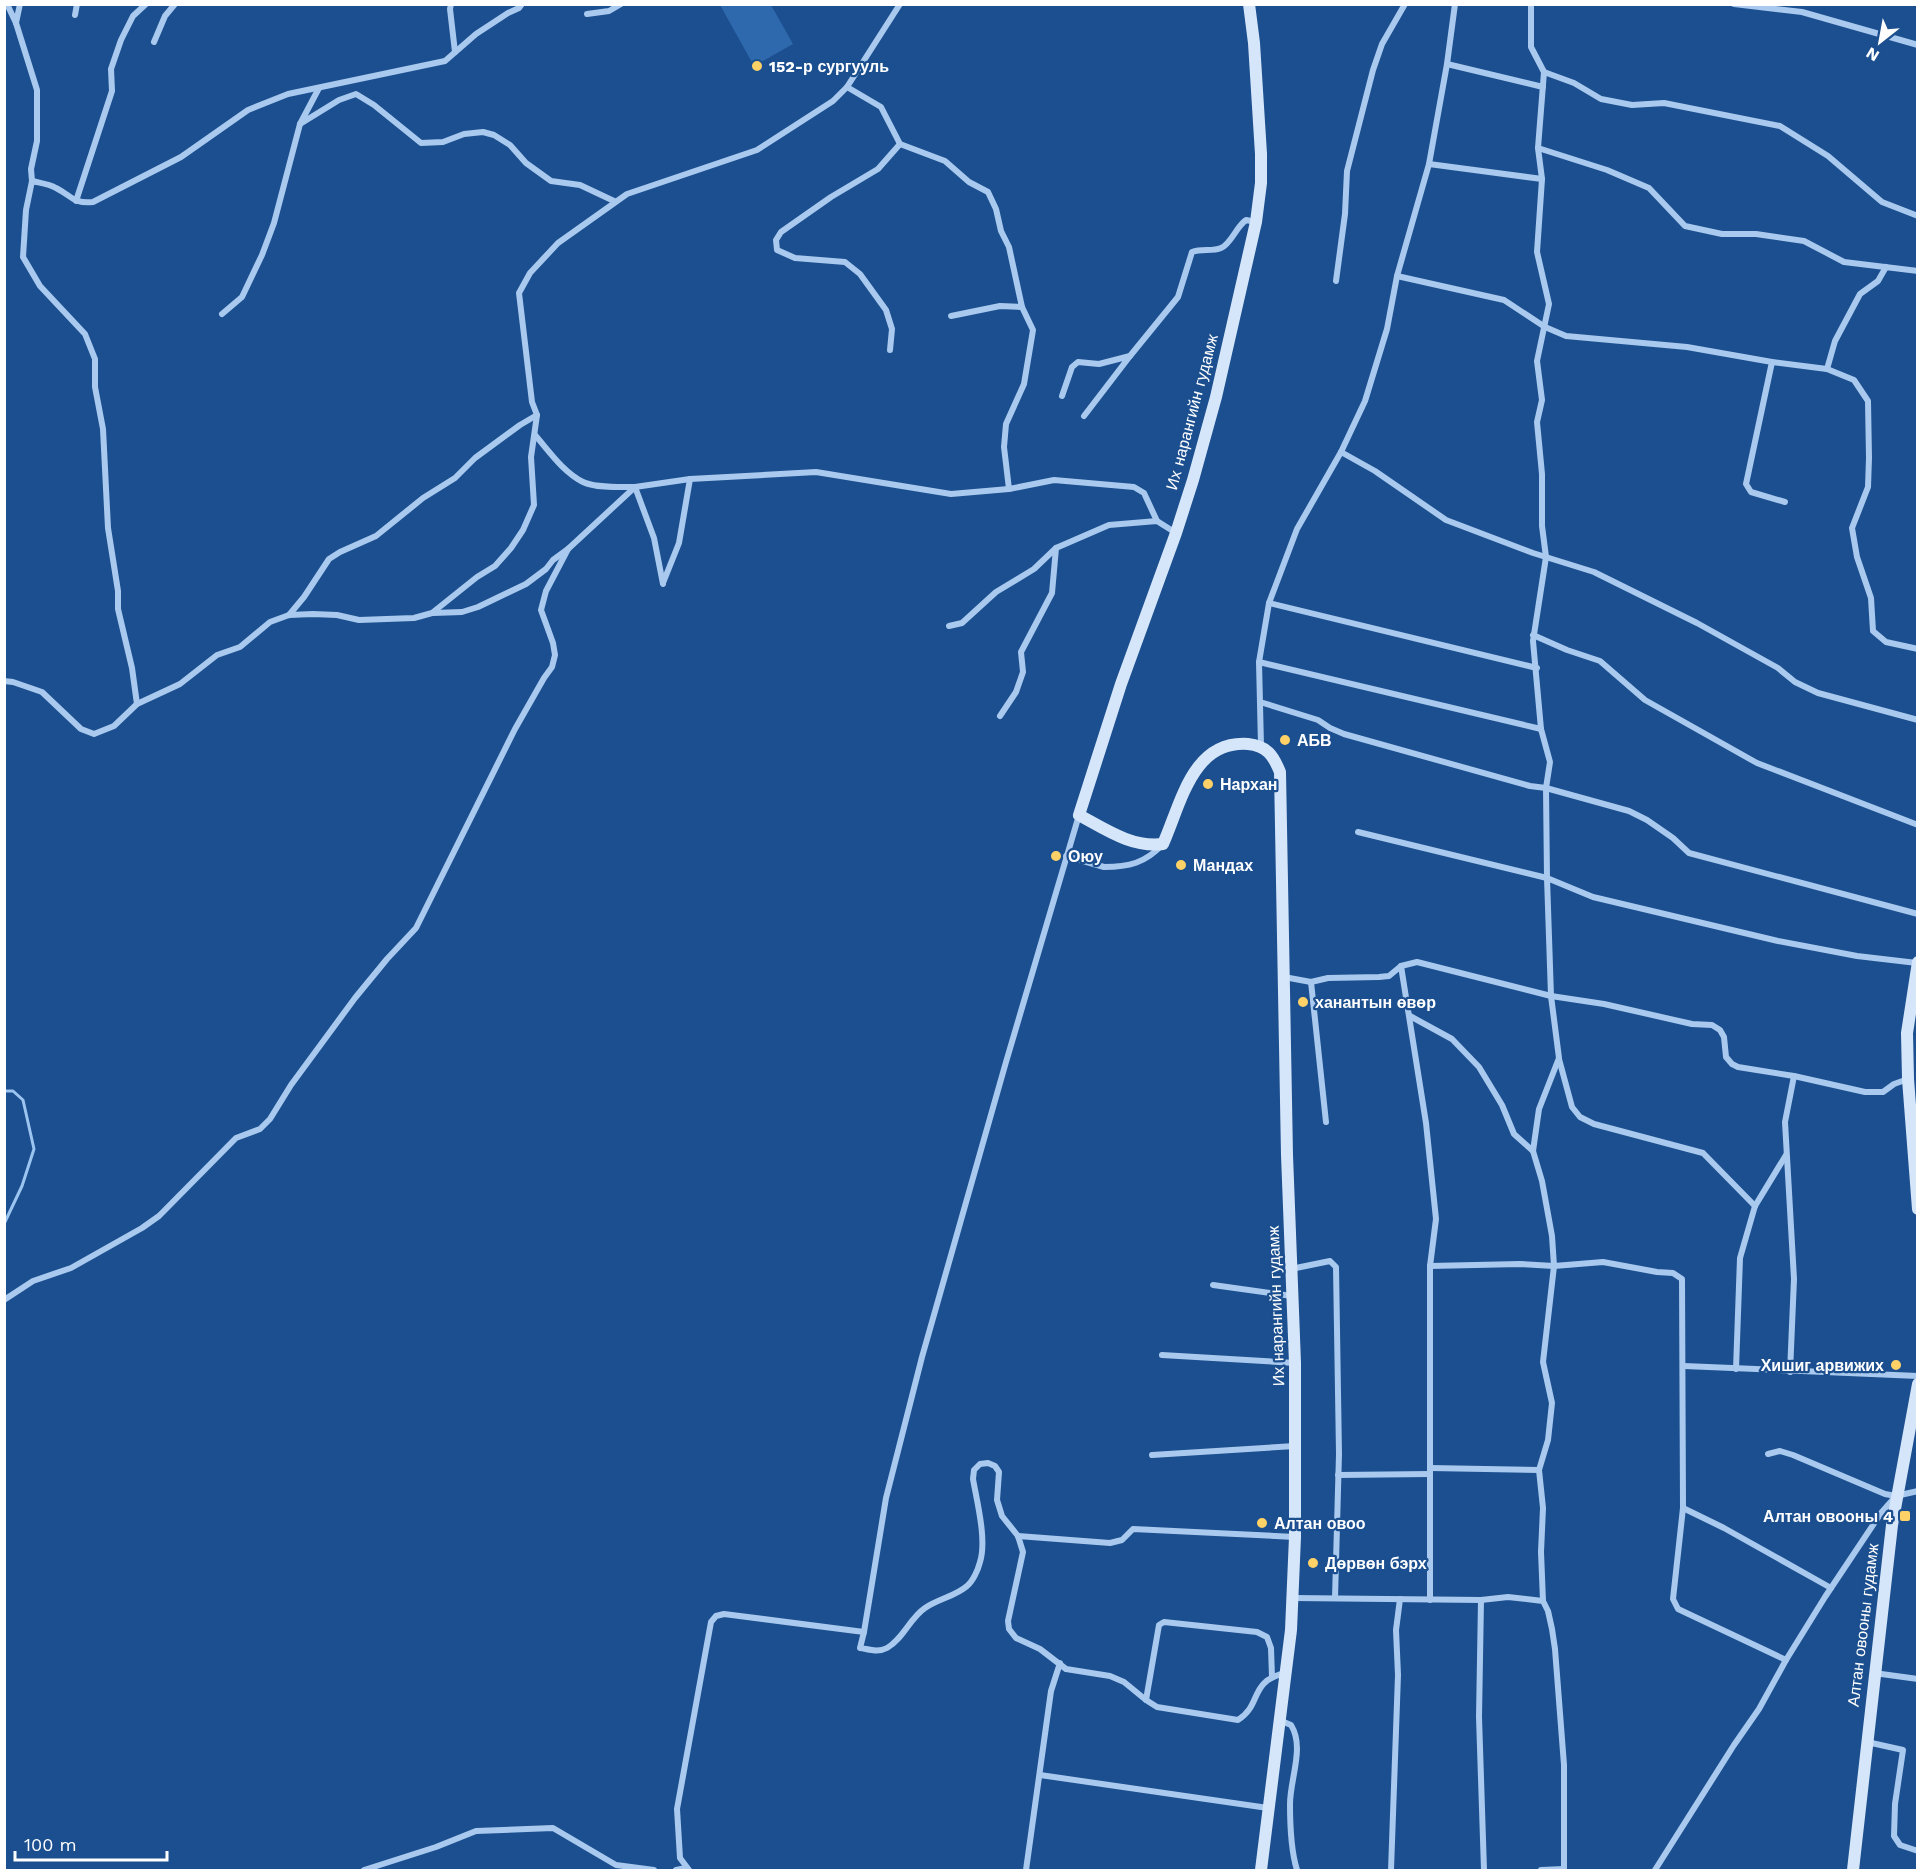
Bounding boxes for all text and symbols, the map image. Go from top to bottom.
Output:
north arrow [1850,12,1910,72]
text: N [1863,43,1883,66]
place label: 152-р сургууль [769,57,889,76]
marker: 152-р сургууль [750,59,764,73]
street label: Их нарангийн гудамж [1162,332,1222,492]
place label: АБВ [1297,731,1332,750]
marker: АБВ [1278,733,1292,747]
place label: Нархан [1220,775,1277,794]
marker: Нархан [1201,777,1215,791]
place label: Оюу [1068,847,1103,866]
marker: Оюу [1049,849,1063,863]
place label: Мандах [1193,856,1253,875]
marker: Мандах [1174,858,1188,872]
place label: ханантын өвөр [1315,993,1436,1012]
marker: ханантын өвөр [1296,995,1310,1009]
street label: Их нарангийн гудамж [1264,1225,1288,1387]
place label: Хишиг арвижих [1761,1356,1884,1375]
marker: Хишиг арвижих [1889,1358,1903,1372]
place label: Алтан овооны 4 [1763,1507,1893,1526]
marker: Алтан овооны 4 [1898,1509,1912,1523]
place label: Алтан овоо [1274,1514,1366,1533]
marker: Алтан овоо [1255,1516,1269,1530]
street label: Алтан овооны гудамж [1844,1542,1882,1708]
place label: Дөрвөн бэрх [1325,1554,1427,1573]
marker: Дөрвөн бэрх [1306,1556,1320,1570]
scale bar [15,1824,166,1862]
text: 100 m [24,1834,77,1855]

